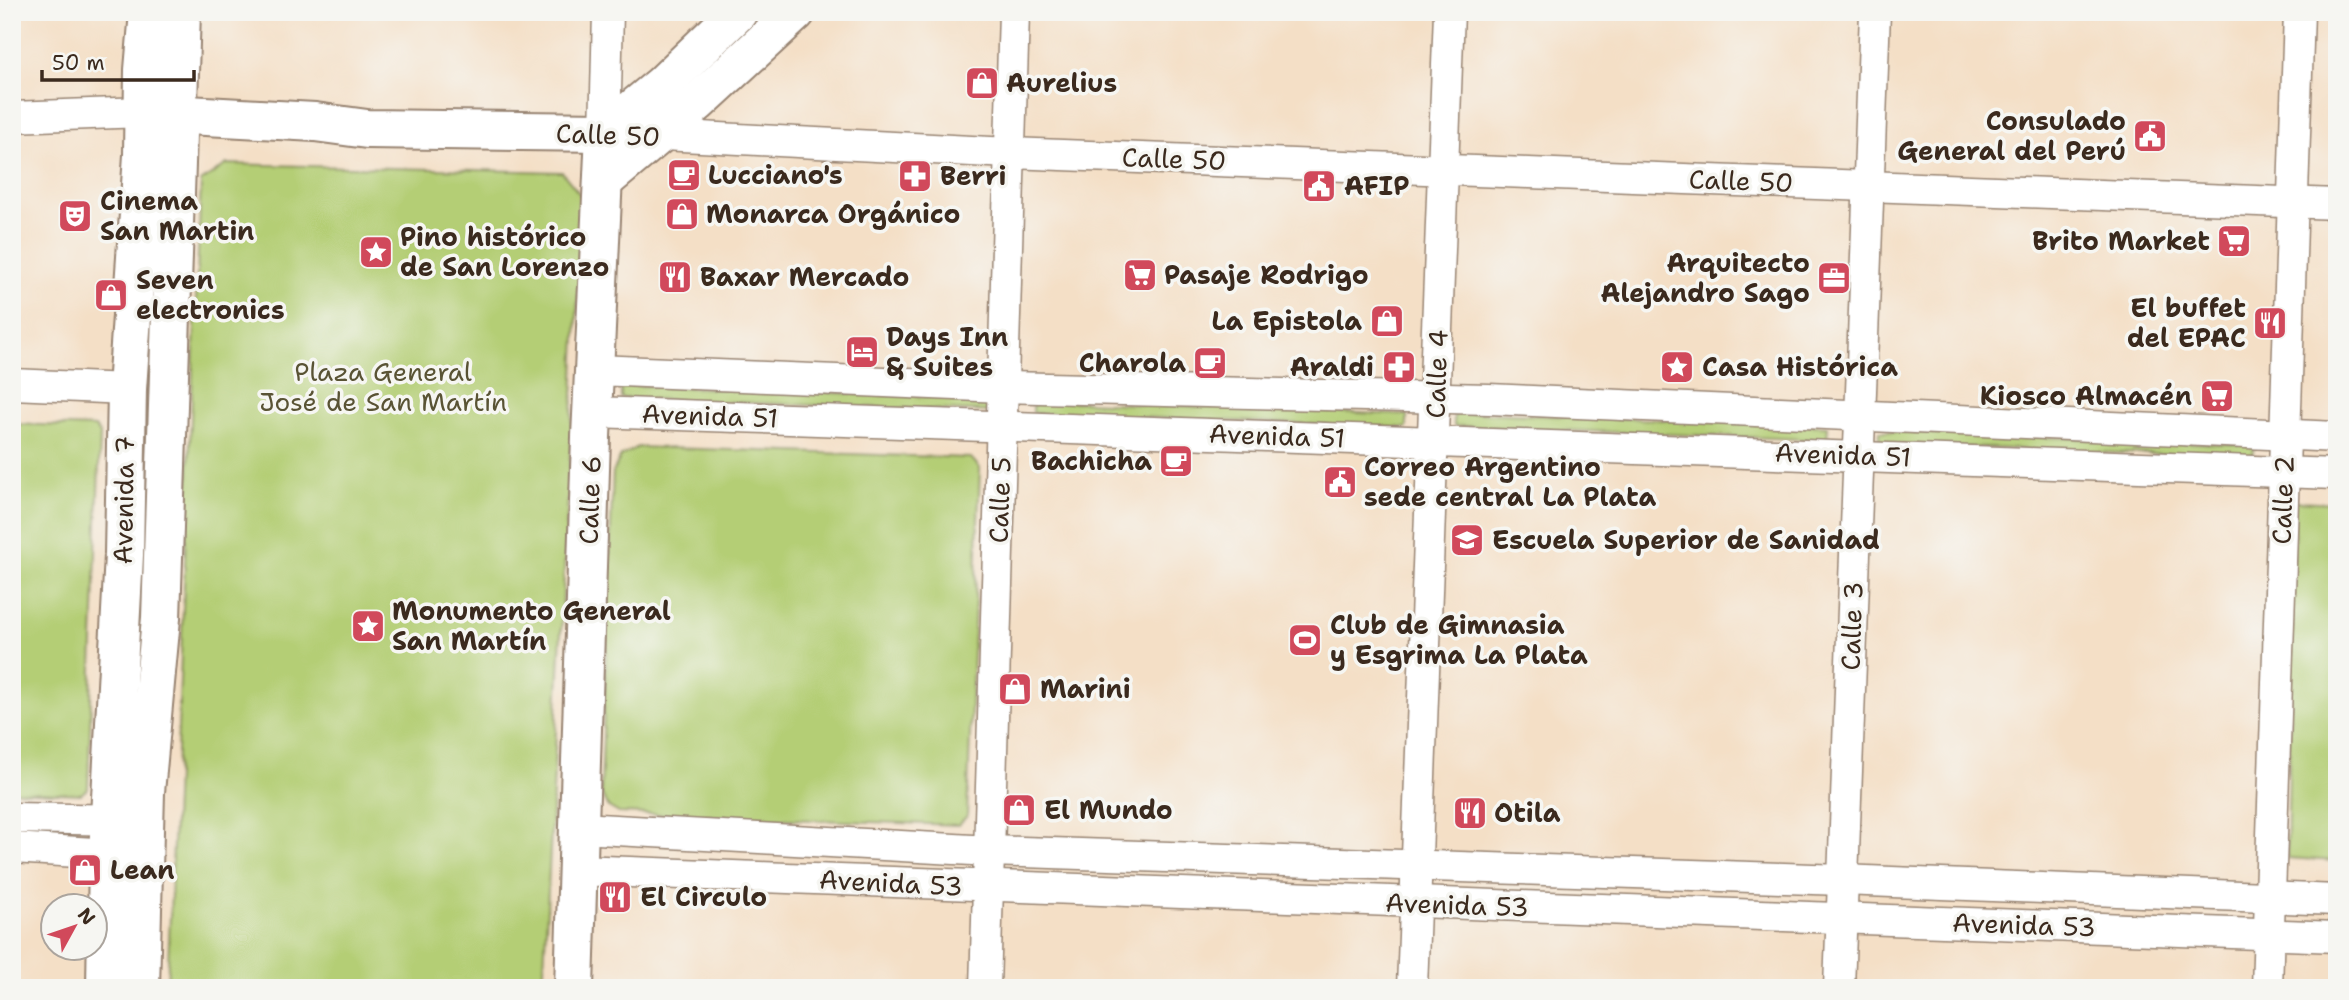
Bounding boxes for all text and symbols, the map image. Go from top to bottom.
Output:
scale bar [42,38,194,82]
text: 50 m [52,49,105,77]
shop icon: Aurelius [963,64,1001,102]
place label: Aurelius [1006,65,1117,100]
place label: Consulado General del Perú [1897,103,2126,168]
street label: Calle 50 [555,115,661,154]
public building icon: Consulado General del Perú [2131,117,2169,155]
street label: Calle 50 [1121,139,1227,178]
cafe icon: Lucciano's [665,156,703,194]
place label: Lucciano's [708,157,843,192]
pharmacy icon: Berri [896,157,934,195]
place label: Berri [940,158,1006,193]
street label: Calle 50 [1688,161,1794,200]
public building icon: AFIP [1300,167,1338,205]
place label: AFIP [1344,168,1409,203]
place label: Cinema San Martin [100,183,254,248]
shop icon: Monarca Orgánico [663,195,701,233]
place label: Monarca Orgánico [706,196,960,231]
theatre icon: Cinema San Martin [56,197,94,235]
place label: Pino histórico de San Lorenzo [400,219,609,284]
supermarket icon: Brito Market [2215,222,2253,260]
place label: Brito Market [2032,223,2210,258]
place icon: Pino histórico de San Lorenzo [357,233,395,271]
place label: Arquitecto Alejandro Sago [1601,245,1810,310]
supermarket icon: Pasaje Rodrigo [1121,256,1159,294]
place label: Pasaje Rodrigo [1164,257,1369,292]
restaurant icon: Baxar Mercado [656,258,694,296]
place label: Baxar Mercado [700,259,909,294]
office icon: Arquitecto Alejandro Sago [1815,259,1853,297]
place label: Seven electronics [136,262,285,327]
shop icon: Seven electronics [92,276,130,314]
place label: El buffet del EPAC [2127,290,2246,355]
shop icon: La Epistola [1368,302,1406,340]
place label: La Epistola [1212,303,1362,338]
restaurant icon: El buffet del EPAC [2251,304,2289,342]
place label: Days Inn & Suites [886,319,1008,384]
street label: Calle 4 [1417,329,1456,419]
hotel icon: Days Inn & Suites [843,333,881,371]
cafe icon: Charola [1191,344,1229,382]
place label: Charola [1079,345,1186,380]
pharmacy icon: Araldi [1380,348,1418,386]
place icon: Casa Histórica [1658,348,1696,386]
place label: Araldi [1290,349,1374,384]
place label: Casa Histórica [1702,349,1898,384]
park label: Plaza General José de San Martín [259,354,507,419]
supermarket icon: Kiosco Almacén [2198,377,2236,415]
place label: Kiosco Almacén [1980,378,2192,413]
street label: Avenida 51 [641,396,779,435]
street label: Avenida 51 [1208,416,1346,455]
street label: Avenida 7 [105,435,142,565]
street label: Avenida 51 [1774,435,1912,474]
cafe icon: Bachicha [1157,442,1195,480]
place label: Bachicha [1031,443,1152,478]
place label: Correo Argentino sede central La Plata [1364,449,1656,514]
street label: Calle 6 [570,455,609,545]
street label: Calle 2 [2263,455,2302,545]
street label: Calle 5 [980,456,1019,544]
public building icon: Correo Argentino sede central La Plata [1321,463,1359,501]
school or university icon: Escuela Superior de Sanidad [1448,521,1486,559]
place label: Escuela Superior de Sanidad [1492,522,1880,557]
street label: Calle 3 [1832,581,1871,671]
place label: Monumento General San Martín [392,593,671,658]
place icon: Monumento General San Martín [349,607,387,645]
place label: Club de Gimnasia y Esgrima La Plata [1330,607,1588,672]
sports icon: Club de Gimnasia y Esgrima La Plata [1286,621,1324,659]
shop icon: Marini [996,670,1034,708]
place label: Marini [1040,671,1131,706]
shop icon: El Mundo [1000,791,1038,829]
place label: El Mundo [1044,792,1173,827]
restaurant icon: Otila [1451,794,1489,832]
place label: Otila [1494,795,1561,830]
shop icon: Lean [66,851,104,889]
place label: Lean [110,852,174,887]
street label: Avenida 53 [818,861,964,904]
restaurant icon: El Circulo [596,878,634,916]
place label: El Circulo [640,879,767,914]
street label: Avenida 53 [1385,885,1529,924]
north arrow [38,892,108,962]
text: N [72,903,101,930]
street label: Avenida 53 [1952,905,2096,944]

